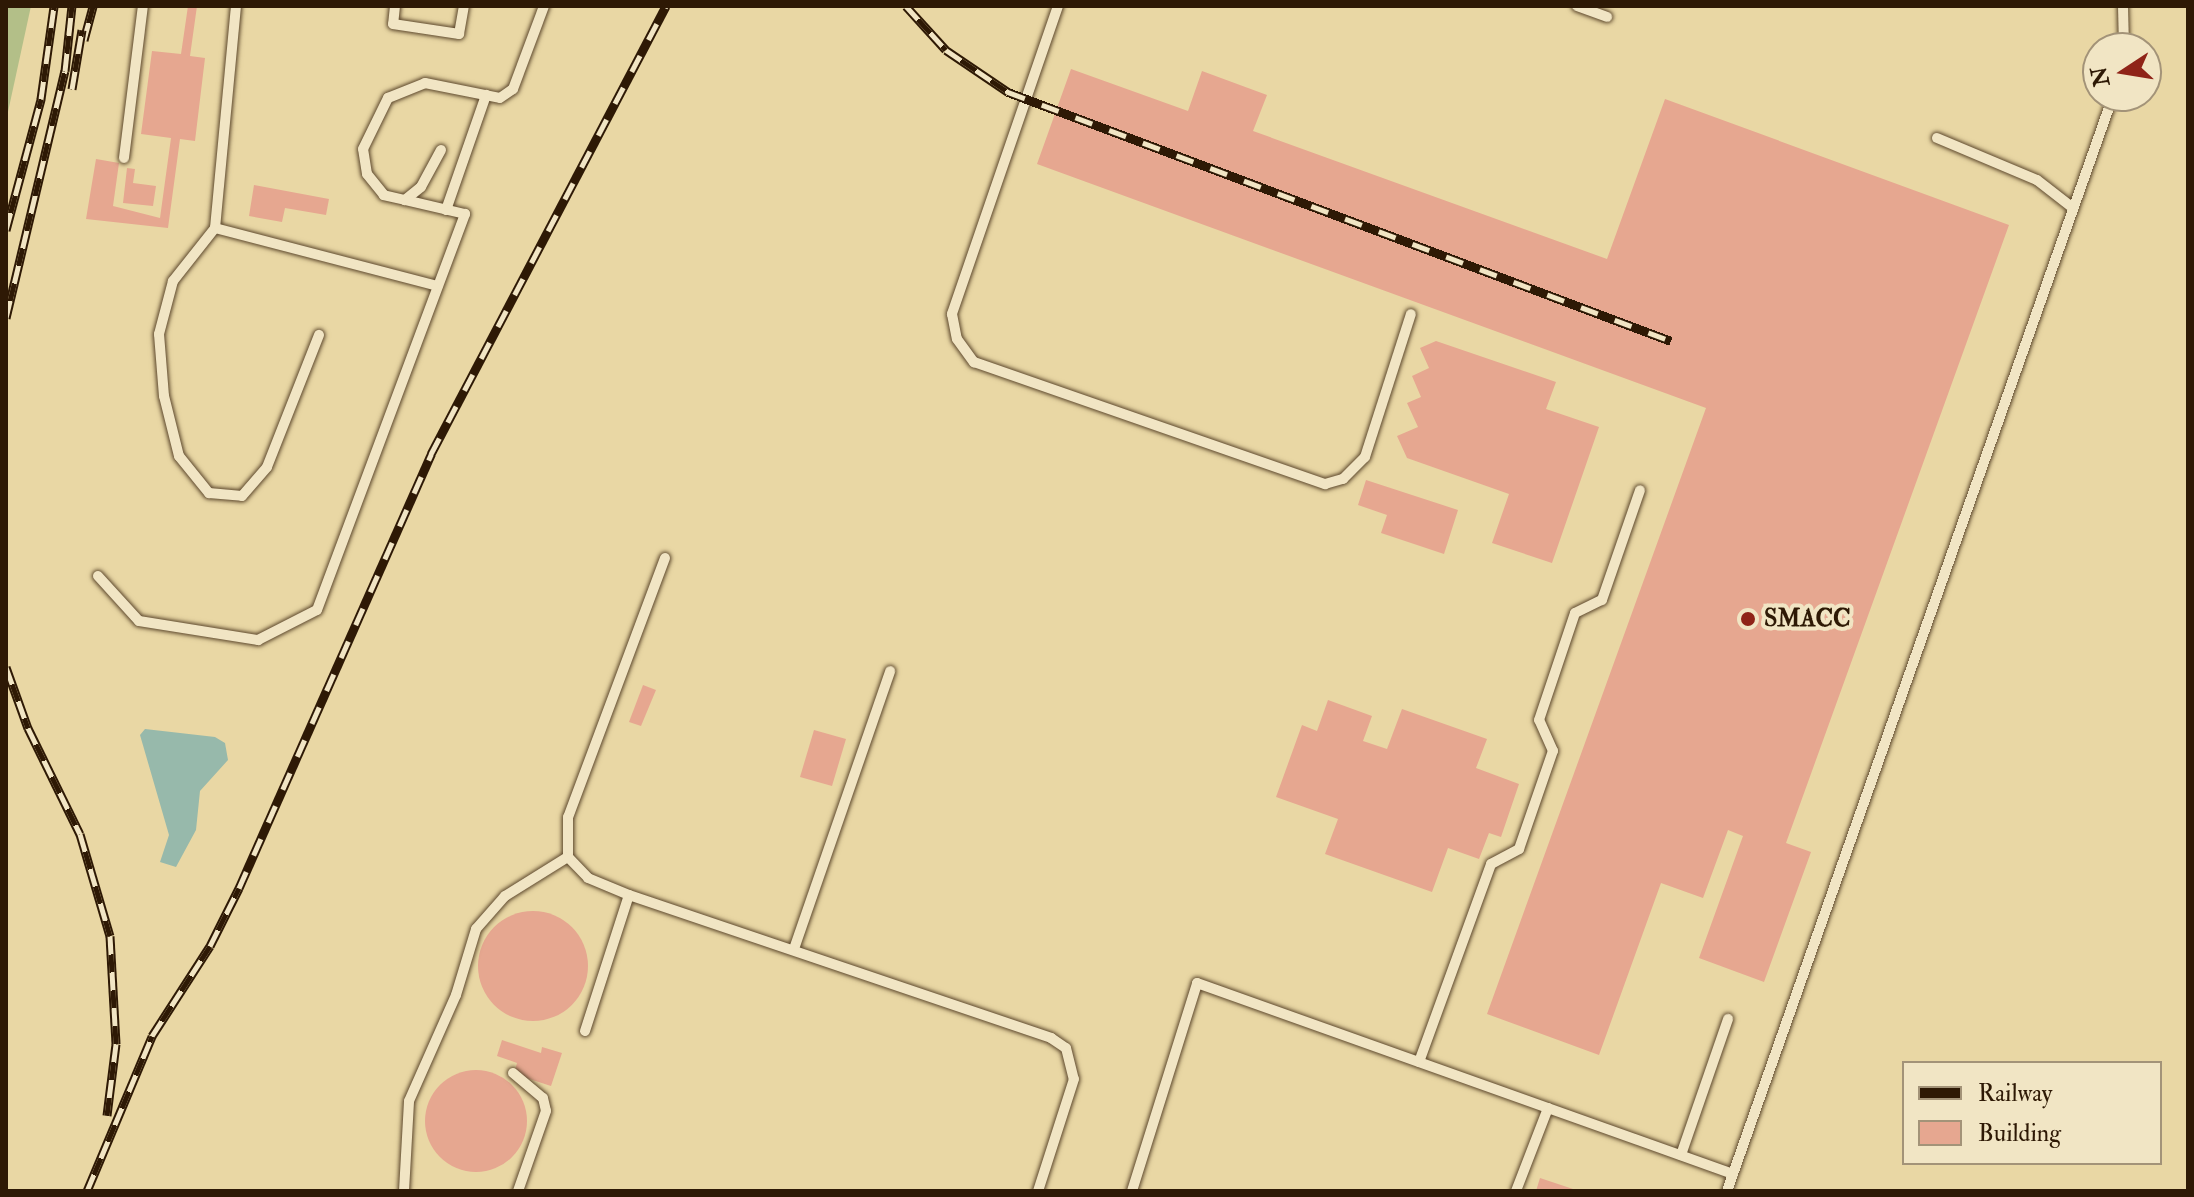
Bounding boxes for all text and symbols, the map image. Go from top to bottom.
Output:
north arrow [2082,32,2162,112]
text: N [2085,64,2116,89]
place label: SMACC [1764,605,1851,633]
marker: SMACC [1739,610,1757,628]
legend [1902,1061,2162,1165]
text: Railway [1978,1078,2052,1109]
text: Building [1978,1118,2061,1149]

